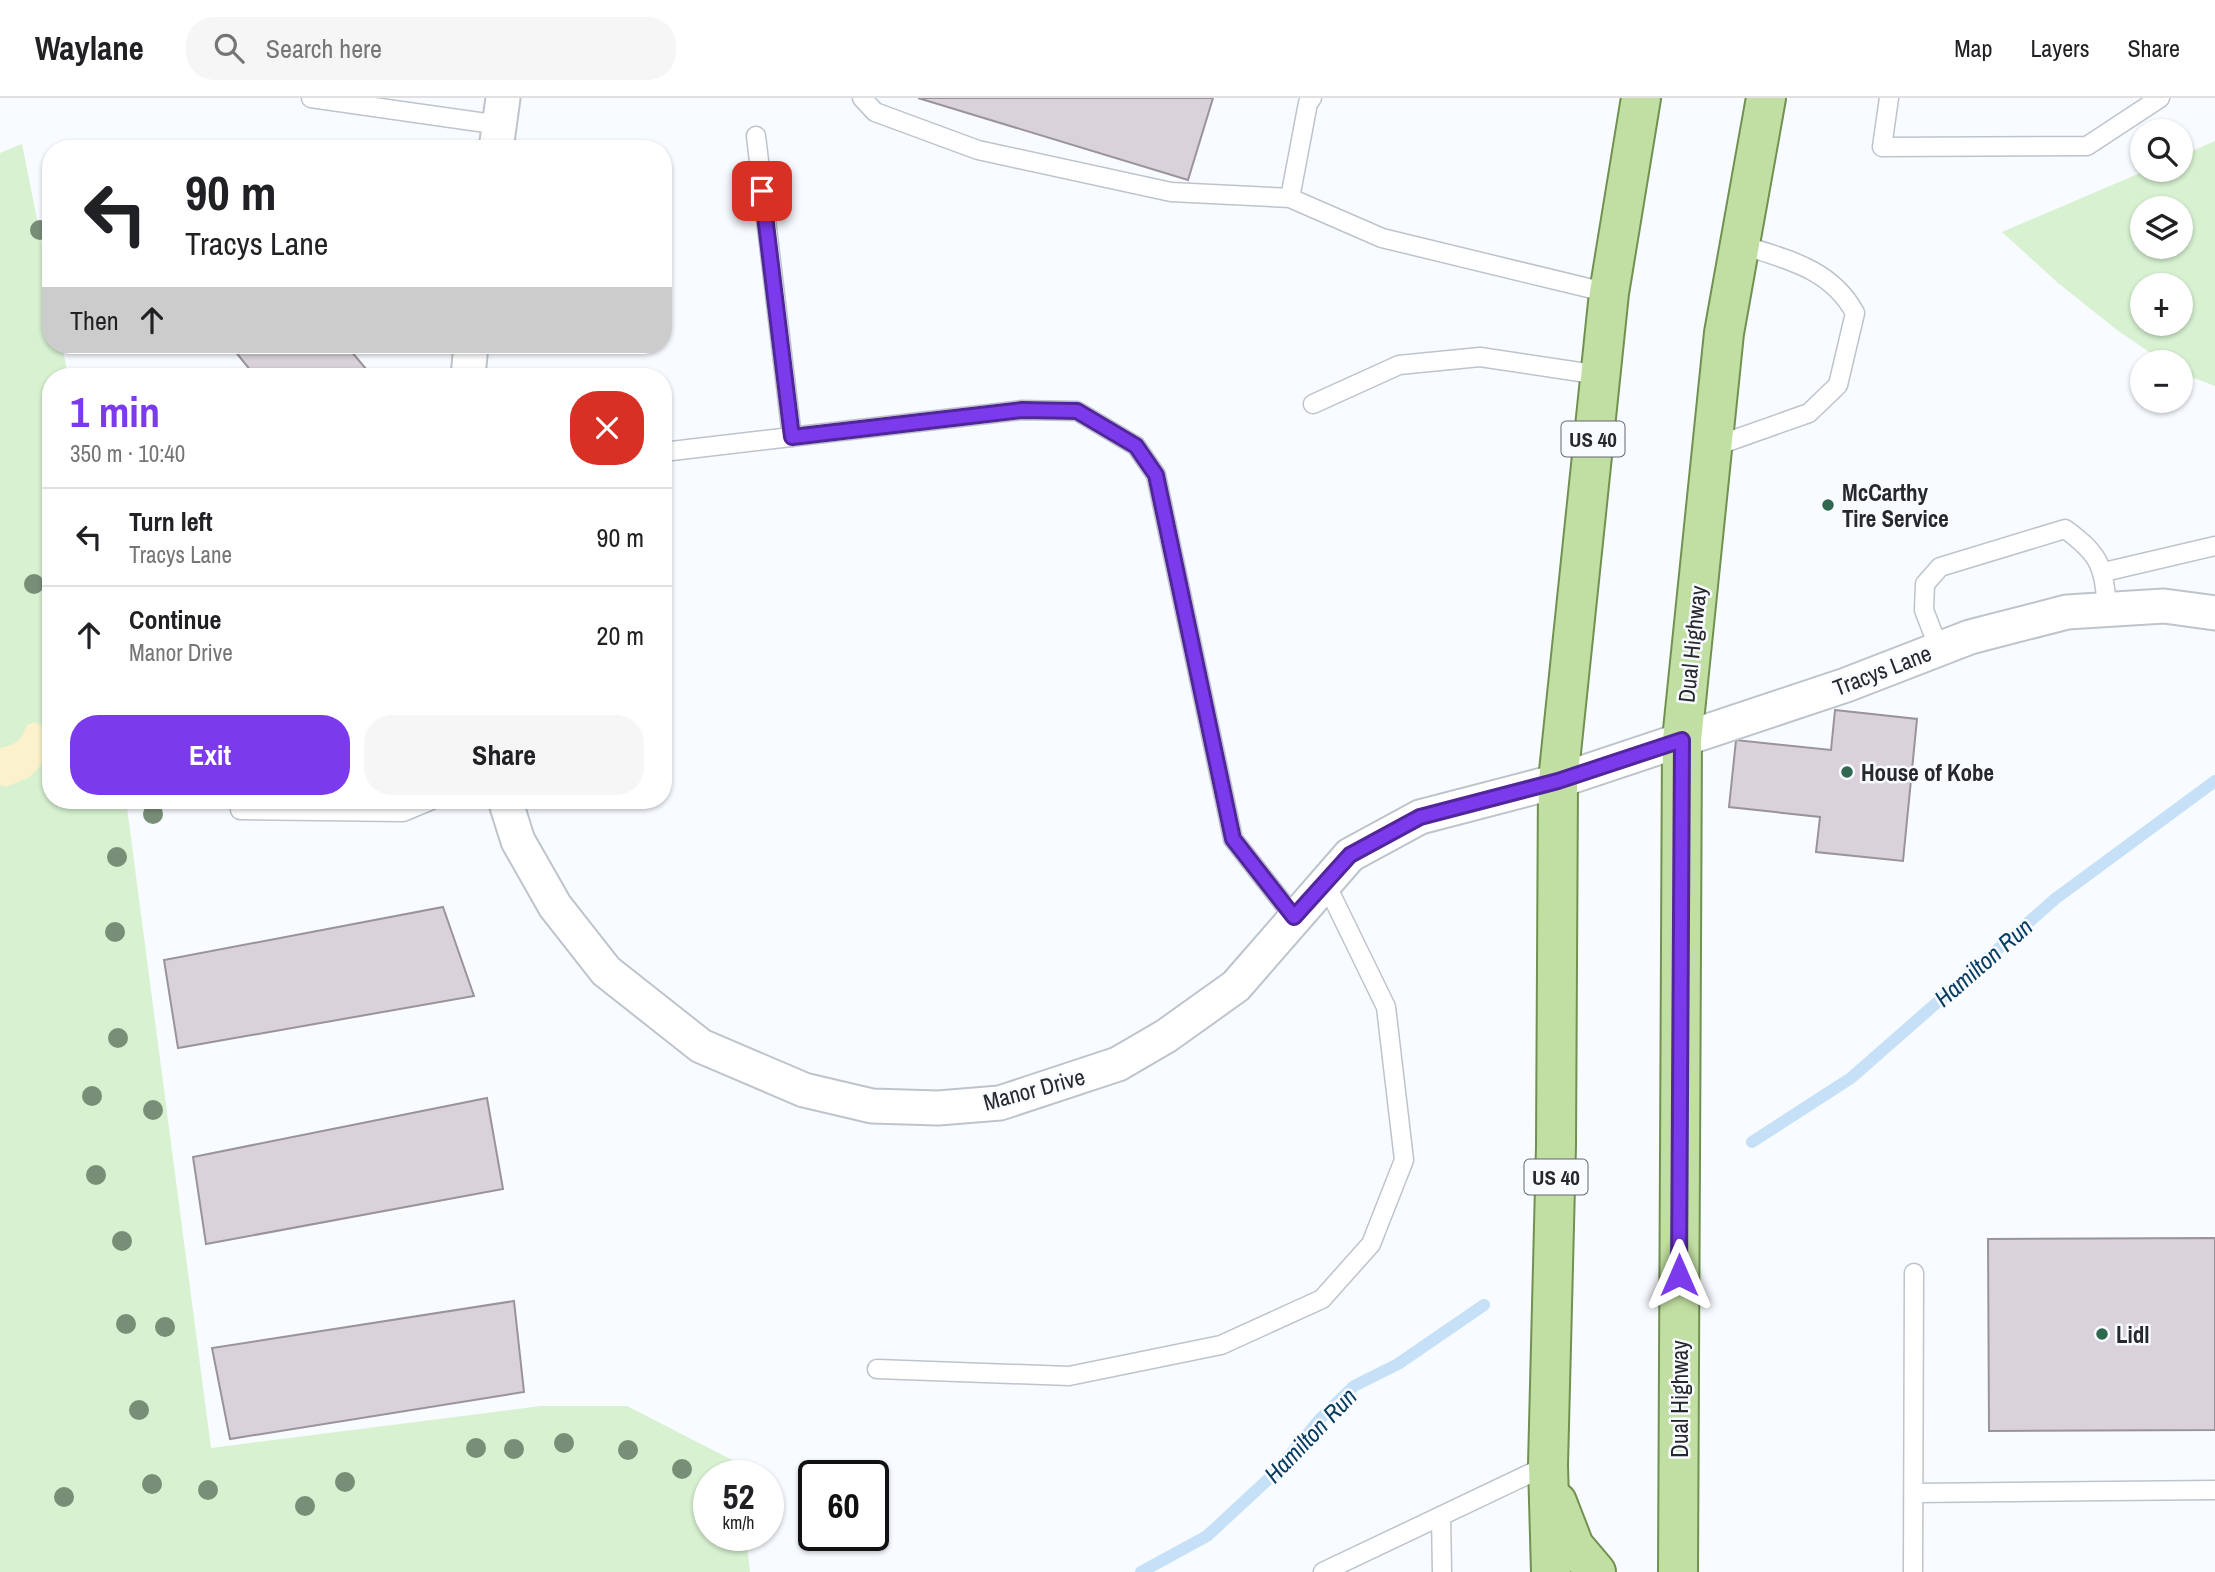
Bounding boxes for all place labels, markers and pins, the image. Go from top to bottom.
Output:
pin [732,161,792,221]
place label: McCarthy Tire Service [1842,477,1949,534]
marker: McCarthy Tire Service [1820,497,1836,513]
place label: House of Kobe [1861,757,1994,788]
marker: House of Kobe [1839,764,1855,780]
place label: Lidl [2116,1319,2150,1350]
marker: Lidl [2094,1326,2110,1342]

